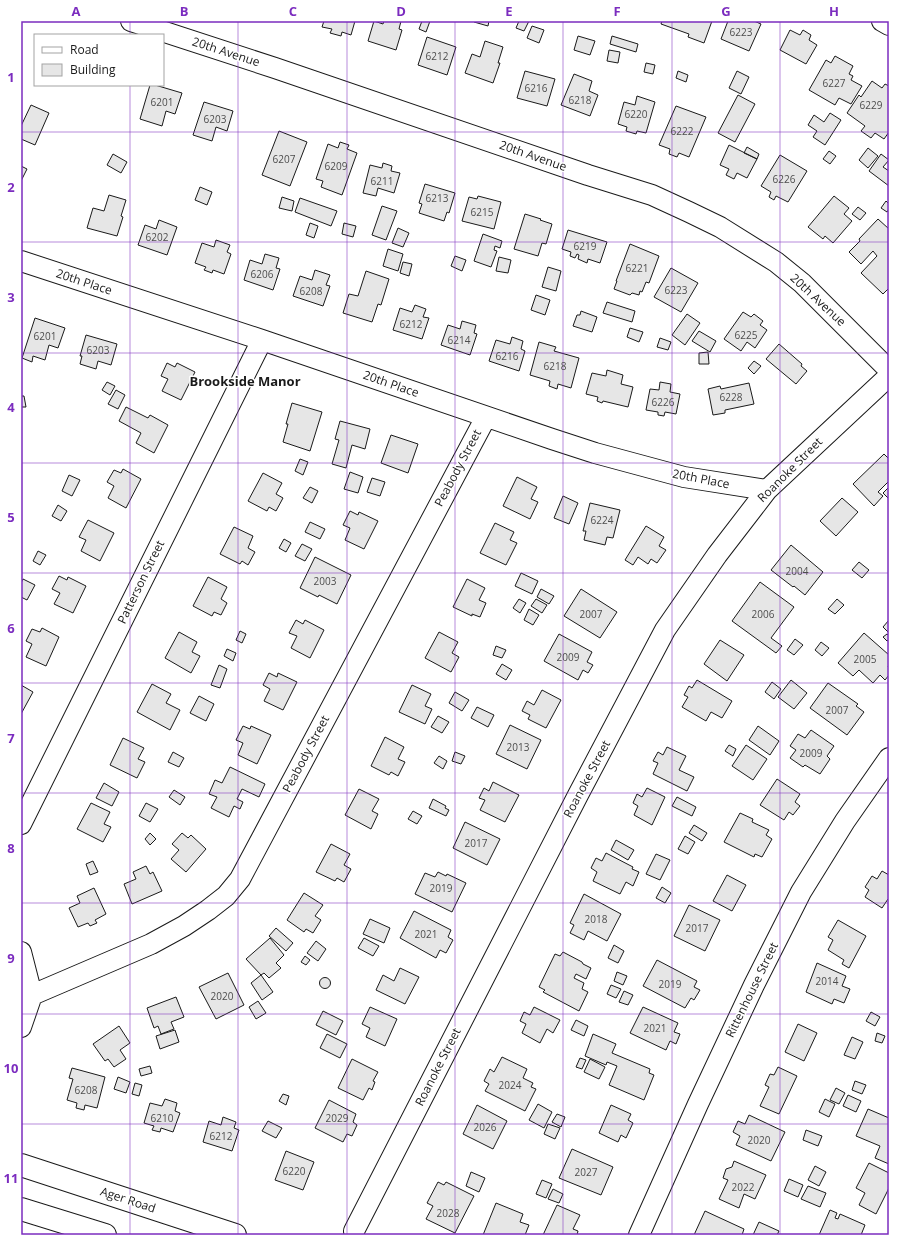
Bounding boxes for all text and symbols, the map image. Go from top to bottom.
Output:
text: A [72,2,81,20]
text: B [180,2,189,20]
text: C [289,2,297,20]
text: D [396,2,406,20]
text: E [505,2,513,20]
text: F [613,2,621,20]
text: G [721,2,731,20]
text: H [829,2,839,20]
house number: 6223 [730,25,753,39]
street label: 20th Avenue [190,33,262,71]
legend [34,34,164,86]
text: Road [70,41,99,58]
house number: 6212 [426,49,449,63]
text: Building [70,61,116,78]
text: 1 [7,68,15,86]
house number: 6227 [823,76,846,90]
house number: 6216 [525,81,548,95]
house number: 6218 [569,93,592,107]
house number: 6201 [151,95,173,109]
house number: 6229 [860,98,883,112]
house number: 6220 [625,107,648,121]
house number: 6203 [204,112,227,126]
house number: 6222 [671,124,694,138]
street label: 20th Avenue [497,136,569,175]
house number: 6207 [273,152,296,166]
house number: 6209 [325,159,348,173]
house number: 6226 [773,172,796,186]
house number: 6211 [371,174,393,188]
text: 2 [7,178,15,196]
house number: 6213 [426,191,449,205]
house number: 6215 [471,205,494,219]
house number: 6202 [146,230,169,244]
house number: 6219 [574,239,597,253]
house number: 6221 [626,261,648,275]
street label: 20th Place [54,264,115,299]
house number: 6206 [251,267,274,281]
street label: 20th Avenue [787,269,850,330]
house number: 6223 [665,283,688,297]
house number: 6208 [300,284,323,298]
text: 3 [7,288,15,306]
house number: 6212 [400,317,423,331]
house number: 6225 [735,328,758,342]
house number: 6201 [34,329,56,343]
house number: 6214 [448,333,471,347]
house number: 6203 [87,343,110,357]
house number: 6216 [496,349,519,363]
house number: 6218 [544,359,567,373]
street label: 20th Place [361,366,422,401]
district label: Brookside Manor [189,372,301,390]
house number: 6228 [720,390,743,404]
house number: 6226 [652,395,675,409]
text: 4 [7,398,15,416]
street label: Peabody Street [430,426,485,509]
street label: Roanoke Street [753,433,826,506]
street label: 20th Place [671,465,731,492]
text: 5 [7,508,15,526]
house number: 6224 [591,513,614,527]
street label: Patterson Street [113,537,168,626]
house number: 2004 [786,564,809,578]
house number: 2003 [314,574,337,588]
house number: 2007 [580,607,603,621]
house number: 2006 [752,607,775,621]
text: 6 [7,619,15,637]
house number: 2009 [557,650,580,664]
house number: 2005 [854,652,877,666]
house number: 2007 [826,703,849,717]
street label: Peabody Street [278,712,333,795]
text: 7 [7,729,15,747]
street label: Roanoke Street [559,737,614,821]
house number: 2013 [507,740,530,754]
house number: 2009 [800,746,823,760]
house number: 2017 [465,836,488,850]
text: 8 [7,839,15,857]
house number: 2019 [430,881,453,895]
house number: 2018 [585,912,608,926]
house number: 2017 [686,921,709,935]
house number: 2021 [415,927,437,941]
street label: Rittenhouse Street [721,939,782,1040]
text: 9 [7,949,15,967]
house number: 2014 [816,974,839,988]
house number: 2019 [659,977,682,991]
house number: 2020 [211,989,234,1003]
house number: 2021 [644,1021,666,1035]
street label: Roanoke Street [411,1025,465,1109]
text: 10 [4,1059,18,1077]
house number: 2024 [499,1078,522,1092]
house number: 6208 [75,1083,98,1097]
house number: 6210 [151,1111,174,1125]
house number: 2029 [326,1111,349,1125]
house number: 2026 [474,1120,497,1134]
house number: 6212 [210,1129,233,1143]
house number: 2020 [748,1133,771,1147]
house number: 6220 [283,1164,306,1178]
house number: 2027 [575,1165,598,1179]
text: 11 [4,1169,18,1187]
house number: 2022 [732,1180,755,1194]
street label: Ager Road [98,1183,158,1216]
house number: 2028 [437,1206,460,1220]

